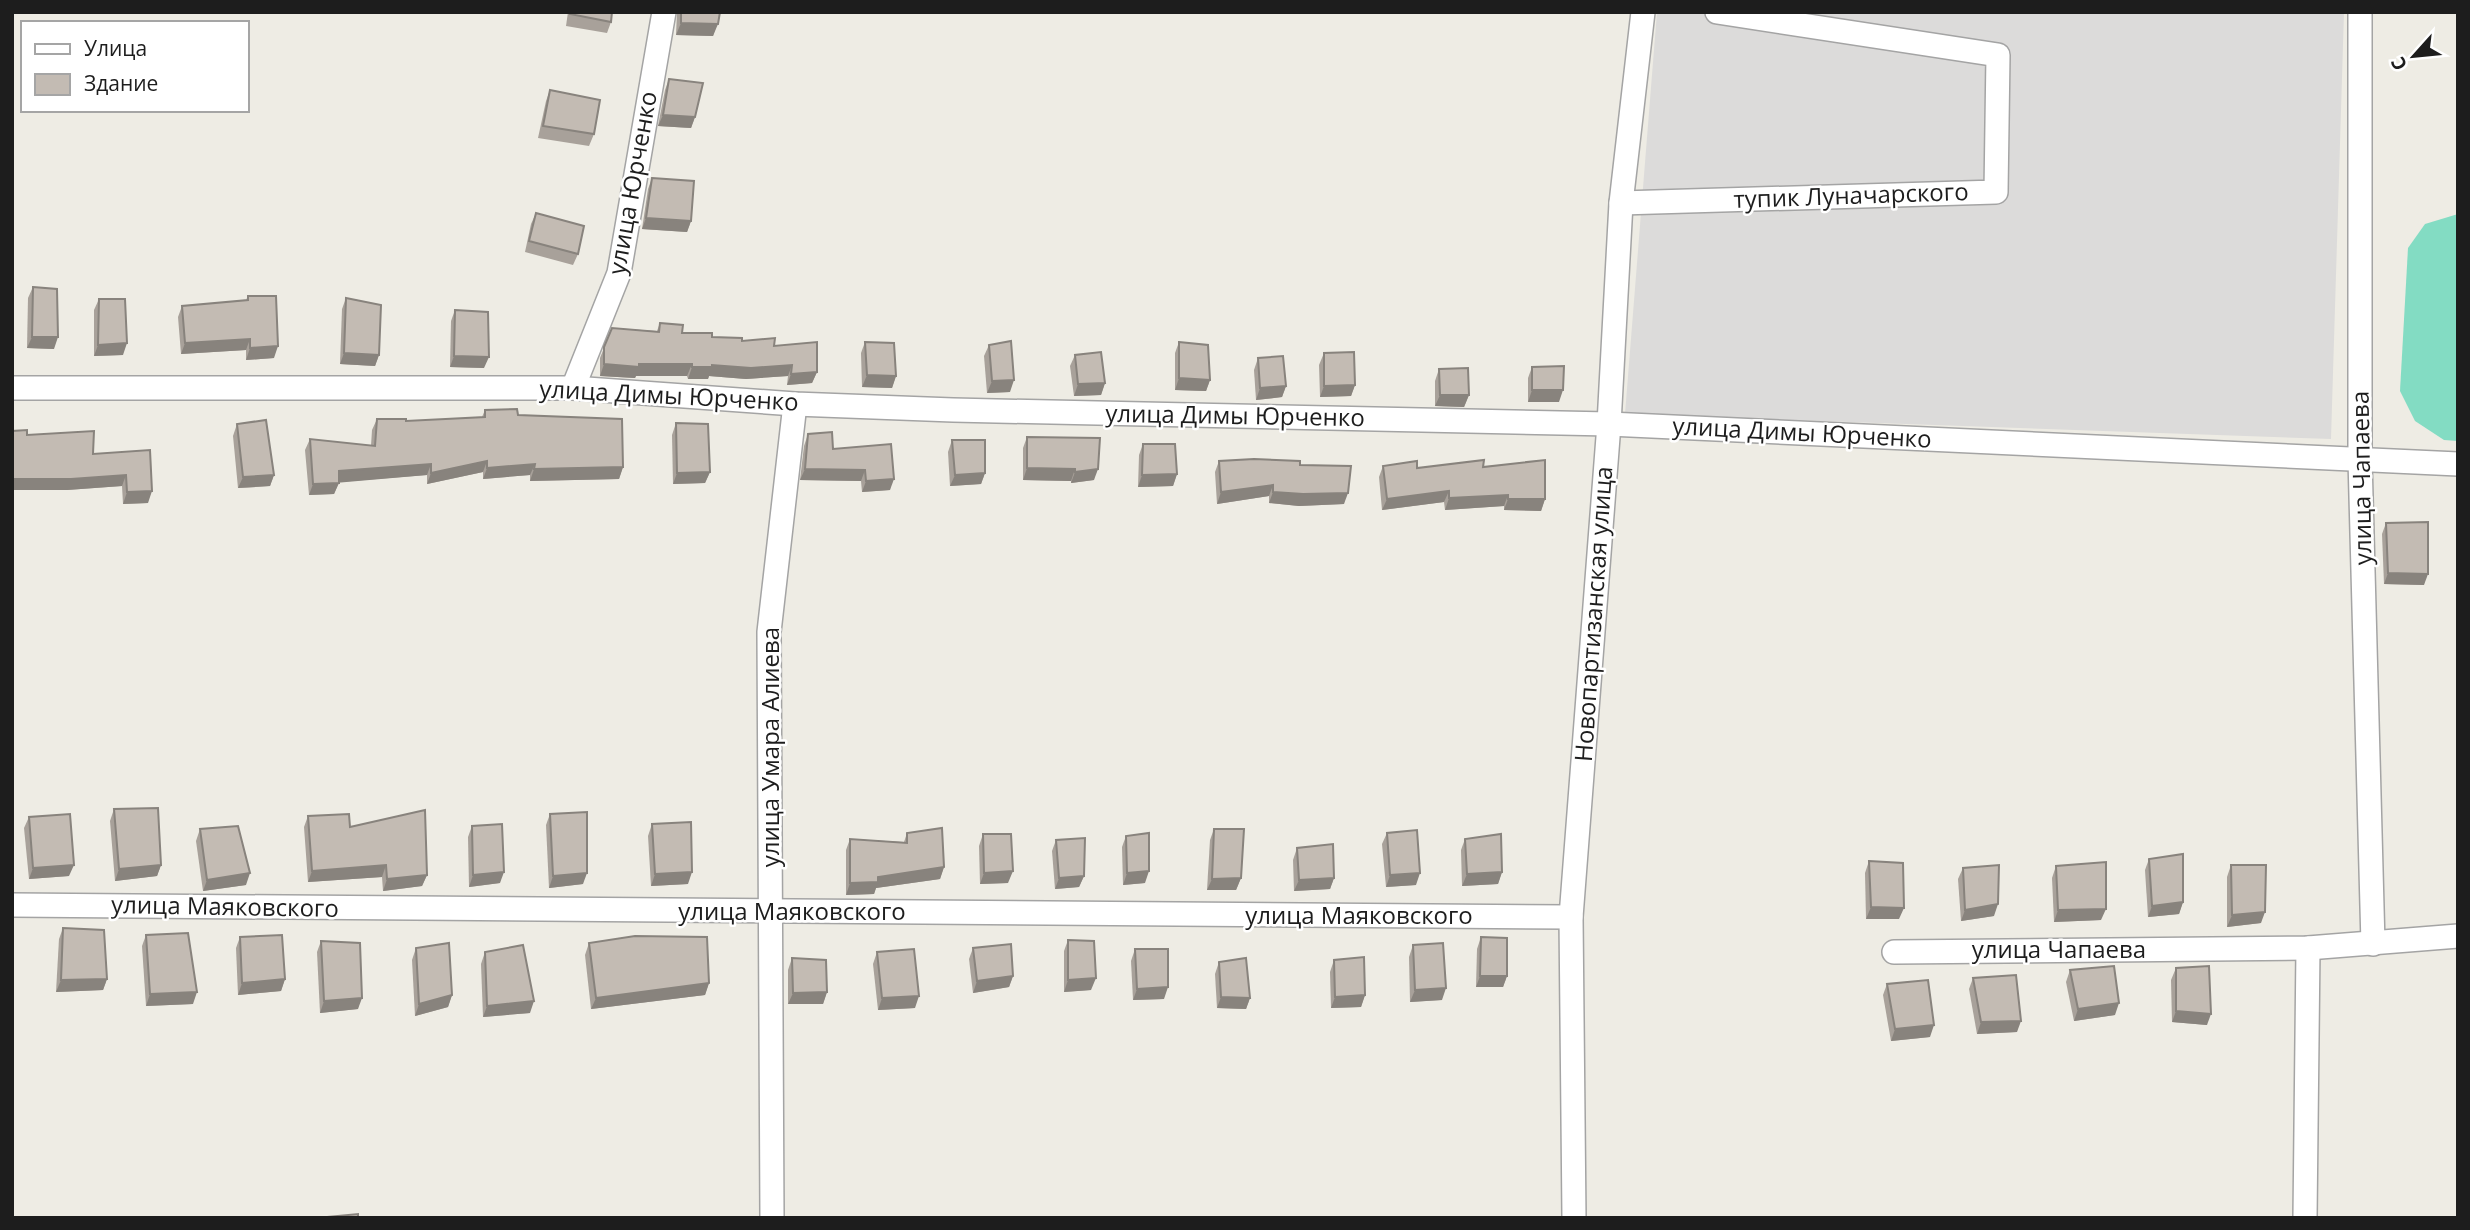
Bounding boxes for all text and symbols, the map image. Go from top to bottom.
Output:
legend [21,21,248,112]
north arrow [2379,21,2449,91]
text: Улица [84,34,147,62]
text: С [2385,52,2413,75]
text: Здание [84,69,158,97]
street label: улица Юрченко [599,89,664,277]
street label: тупик Луначарского [1733,174,1969,215]
street label: улица Димы Юрченко [539,371,799,418]
street label: улица Чапаева [2342,391,2379,566]
street label: улица Димы Юрченко [1105,396,1365,433]
street label: улица Димы Юрченко [1672,408,1932,455]
street label: Новопартизанская улица [1566,465,1619,763]
street label: улица Умара Алиева [753,627,786,867]
street label: улица Маяковского [111,887,339,924]
street label: улица Маяковского [678,894,906,927]
street label: улица Маяковского [1245,898,1473,931]
street label: улица Чапаева [1972,932,2146,965]

